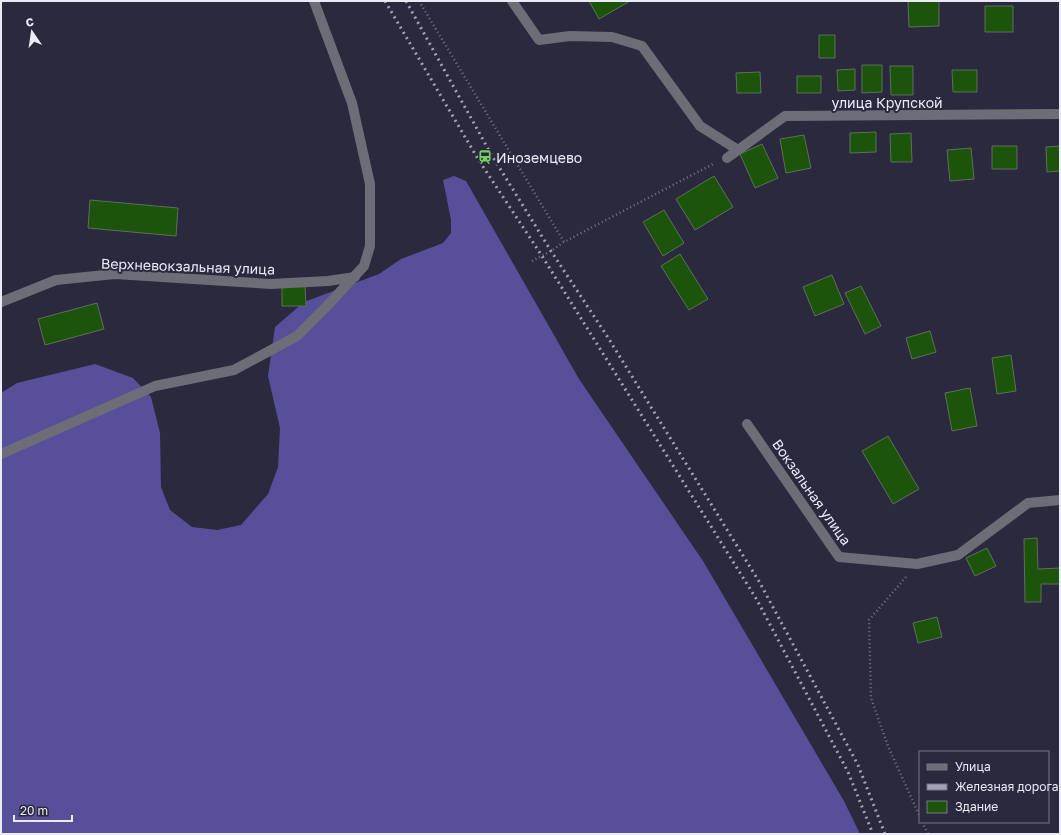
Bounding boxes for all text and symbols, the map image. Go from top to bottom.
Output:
north arrow [12,12,52,52]
text: С [24,15,35,29]
street label: улица Крупской [831,94,943,111]
station icon: Иноземцево [477,149,493,165]
place label: Иноземцево [496,149,582,166]
street label: Верхневокзальная улица [101,254,275,278]
street label: Вокзальная улица [769,436,855,548]
legend [919,751,1049,823]
text: Улица [955,759,991,774]
text: Железная дорога [955,779,1058,794]
scale bar [14,797,72,823]
text: Здание [955,799,998,814]
text: 20 m [20,803,48,818]

